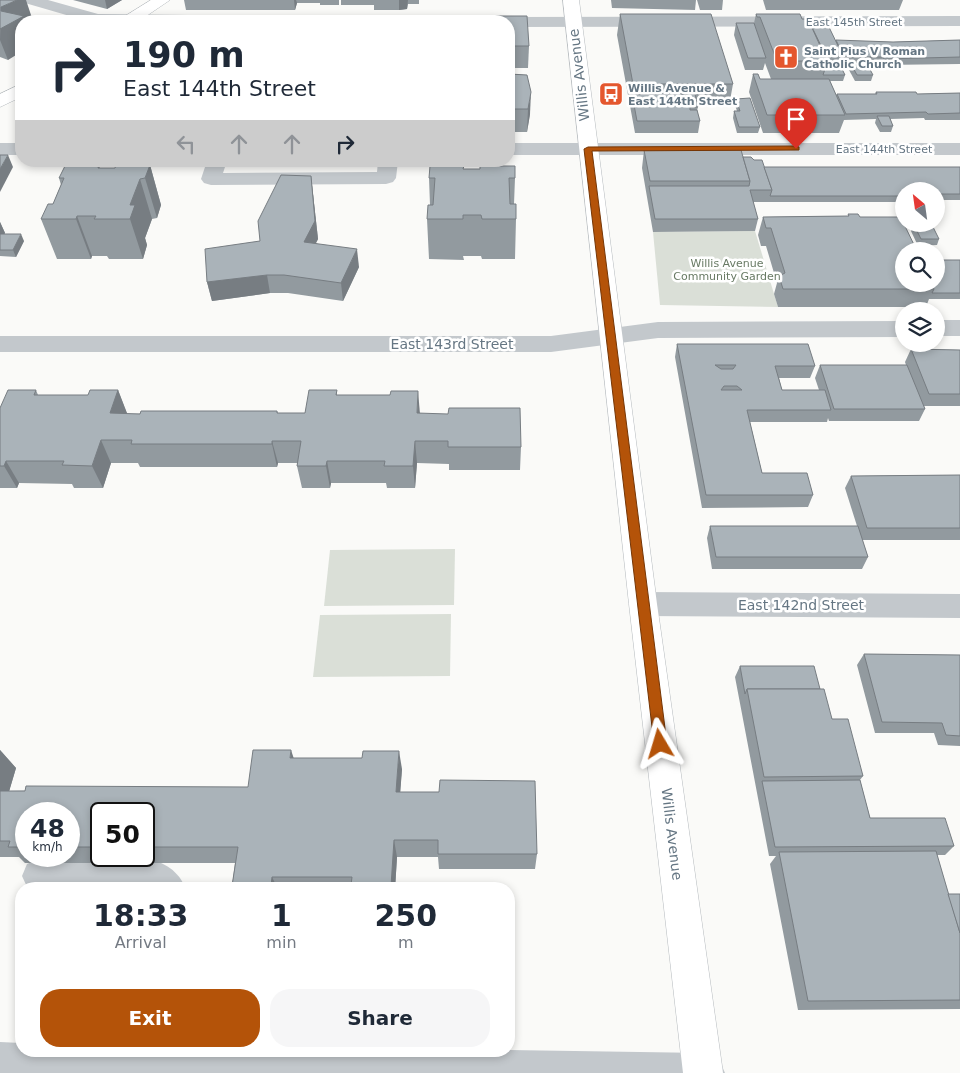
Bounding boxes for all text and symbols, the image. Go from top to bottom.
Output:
street label: East 145th Street [806,16,903,29]
street label: Willis Avenue [565,28,593,122]
icon: right [40,35,105,100]
text: 190 m [123,35,245,75]
church icon: Saint Pius V Roman Catholic Church [773,44,799,70]
place label: Saint Pius V Roman Catholic Church [804,45,925,71]
text: East 144th Street [123,76,316,101]
bus stop icon: Willis Avenue & East 144th Street [598,81,624,107]
place label: Willis Avenue & East 144th Street [628,82,737,108]
pin [775,98,817,149]
icon: arrive [782,105,810,133]
icon: left [172,130,200,158]
icon: ahead [225,130,253,158]
icon: ahead [278,130,306,158]
icon: right [331,130,359,158]
street label: East 144th Street [836,143,933,156]
north arrow [895,182,945,232]
map controls [895,182,945,352]
button: search [895,242,945,292]
park label: Willis Avenue Community Garden [673,257,781,283]
button: layers [895,302,945,352]
street label: East 143rd Street [391,336,514,352]
street label: East 142nd Street [738,597,865,613]
position arrow [633,717,685,769]
street label: Willis Avenue [658,787,686,881]
speed limit sign: 50 [90,802,155,867]
text: 48 [30,814,65,843]
text: km/h [32,840,63,854]
text: 18:33 [93,898,188,933]
text: 1 [271,898,292,933]
text: 250 [374,898,437,933]
text: Arrival [115,933,167,952]
text: min [266,933,297,952]
text: m [398,933,414,952]
button: Exit [40,989,260,1047]
button: Share [270,989,490,1047]

